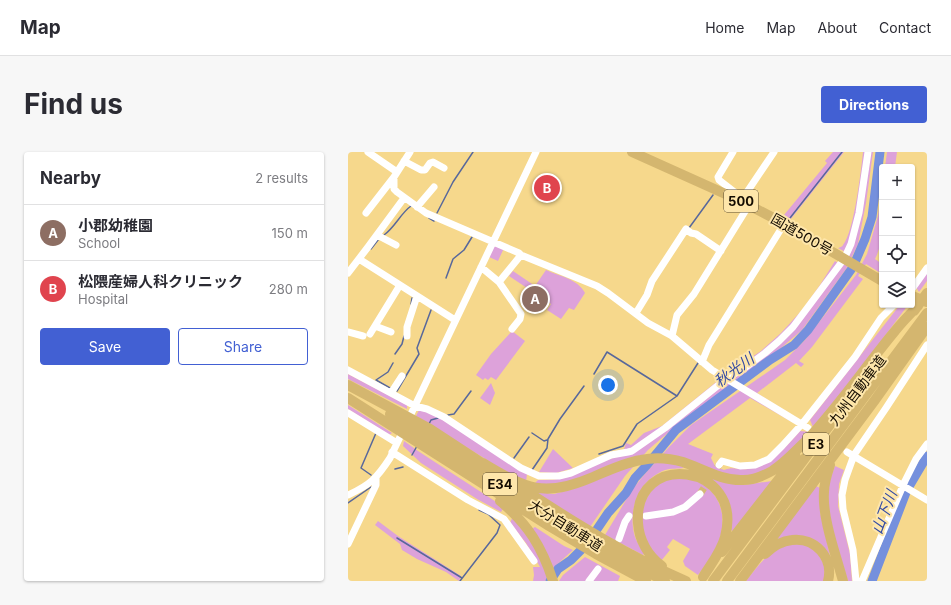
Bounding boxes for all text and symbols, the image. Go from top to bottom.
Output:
text: Map [20,16,61,39]
text: Home [705,19,744,36]
text: Map [766,19,796,36]
text: About [818,19,857,36]
text: Contact [879,19,931,36]
button: Directions [821,86,927,123]
text: Find us [24,87,123,121]
map controls [879,164,915,308]
button: + [879,164,915,200]
text: Nearby [40,168,101,188]
text: 2 results [255,170,308,186]
pin: B [534,173,560,203]
road number: 500 [724,190,758,212]
button: − [879,200,915,236]
street label: 国道500号 [768,210,836,258]
text: 小郡幼稚園 [78,216,153,235]
text: A [48,225,58,241]
text: 150 m [272,225,308,241]
text: School [78,235,120,251]
button: locate [879,236,915,272]
text: 松隈産婦人科クリニック [78,272,243,291]
button: layers [879,272,915,308]
text: B [49,281,57,297]
text: 280 m [269,281,308,297]
pin: A [522,284,548,314]
text: Hospital [78,291,128,307]
button: Save [40,328,170,365]
button: Share [178,328,308,365]
water label: 秋光川 [710,348,759,391]
street label: 九州自動車道 [825,351,889,429]
your location [598,375,618,395]
road number: E3 [803,433,829,455]
road number: E34 [483,473,517,495]
water label: 山下川 [867,486,902,536]
street label: 大分自動車道 [526,496,606,554]

